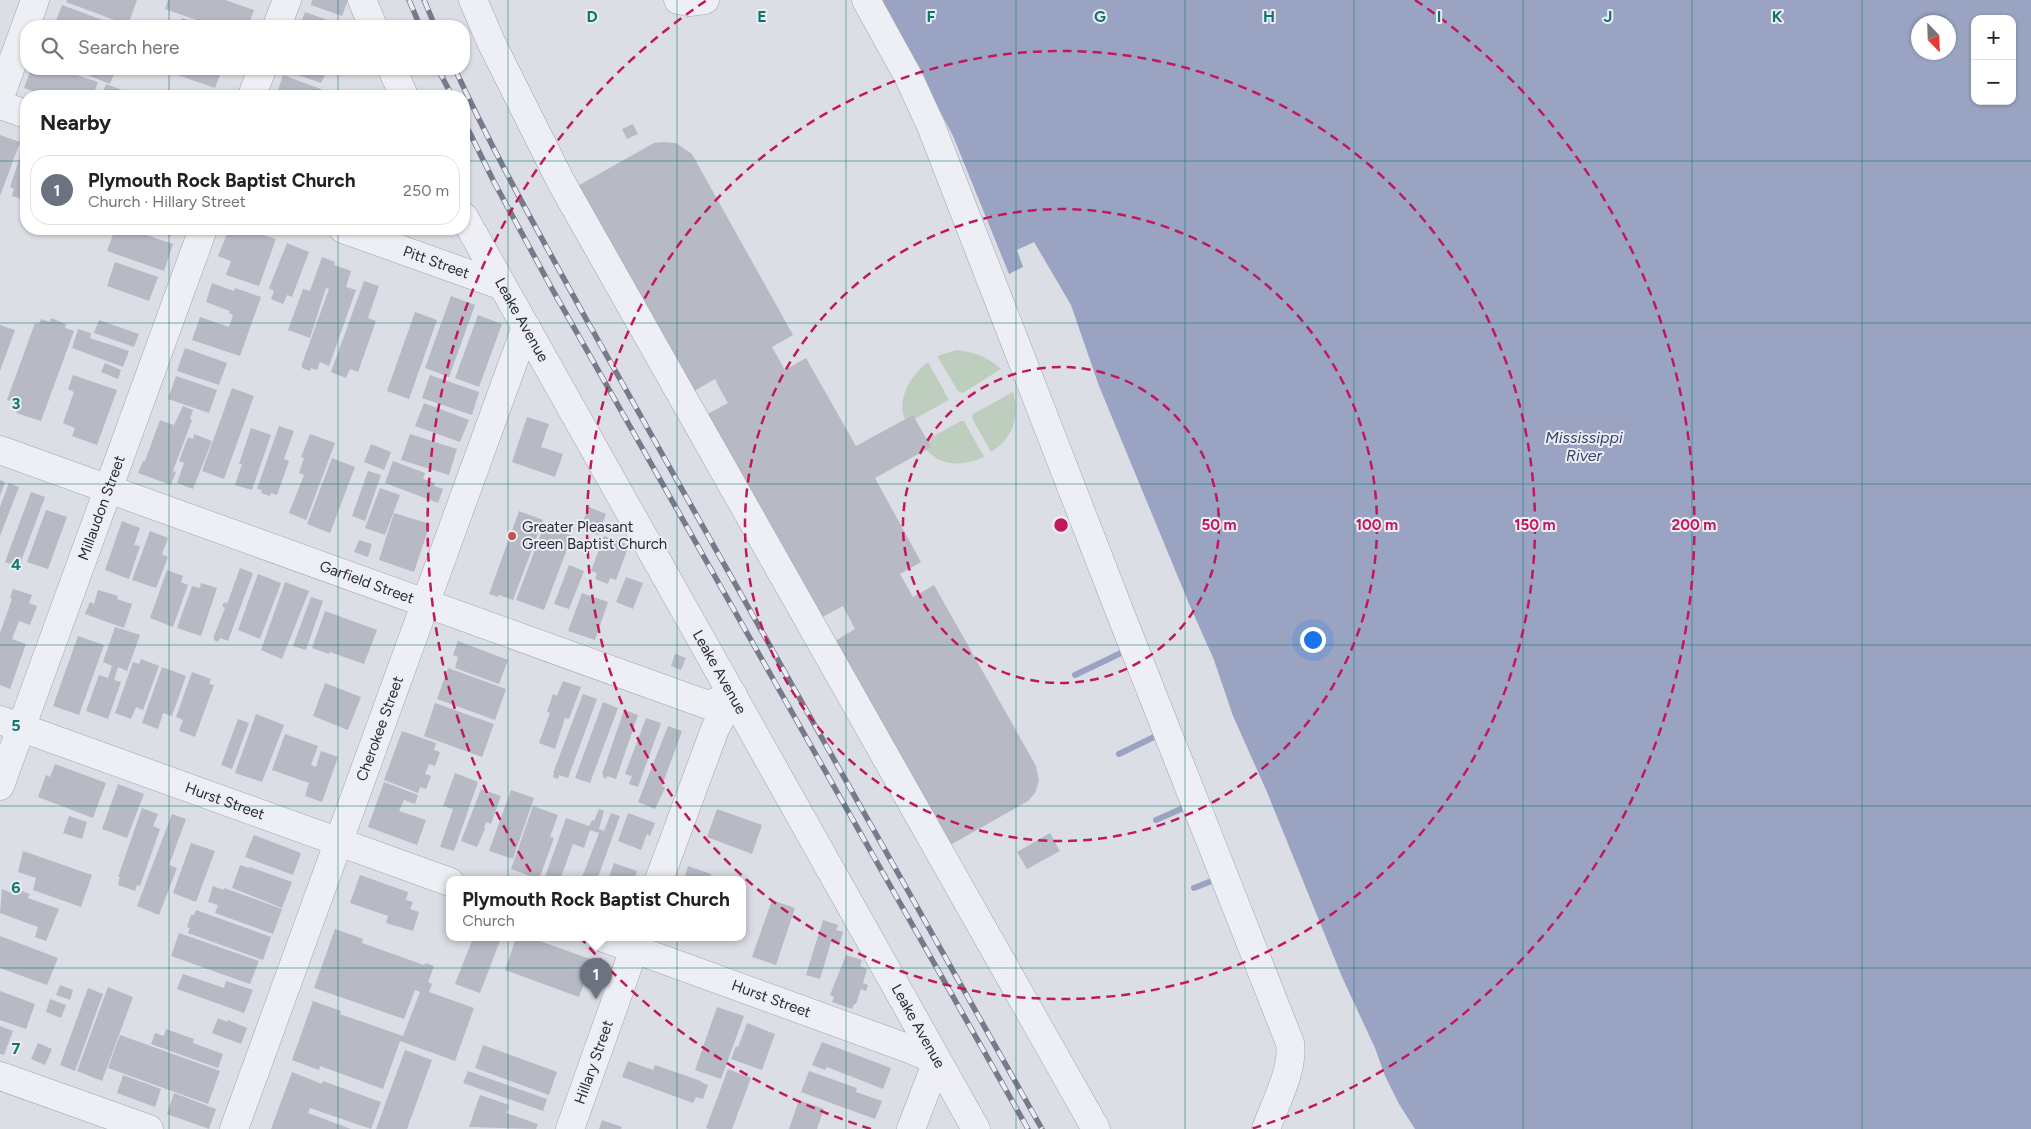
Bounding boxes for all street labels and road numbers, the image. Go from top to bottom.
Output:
street label: Pitt Street [401,242,472,282]
street label: Leake Avenue [491,275,552,365]
street label: Millaudon Street [74,453,129,563]
street label: Garfield Street [317,557,417,608]
street label: Leake Avenue [689,627,750,717]
street label: Cherokee Street [352,673,407,784]
street label: Hurst Street [183,778,267,824]
street label: Hurst Street [729,976,814,1022]
street label: Leake Avenue [888,981,949,1071]
street label: Hillary Street [571,1017,617,1106]

